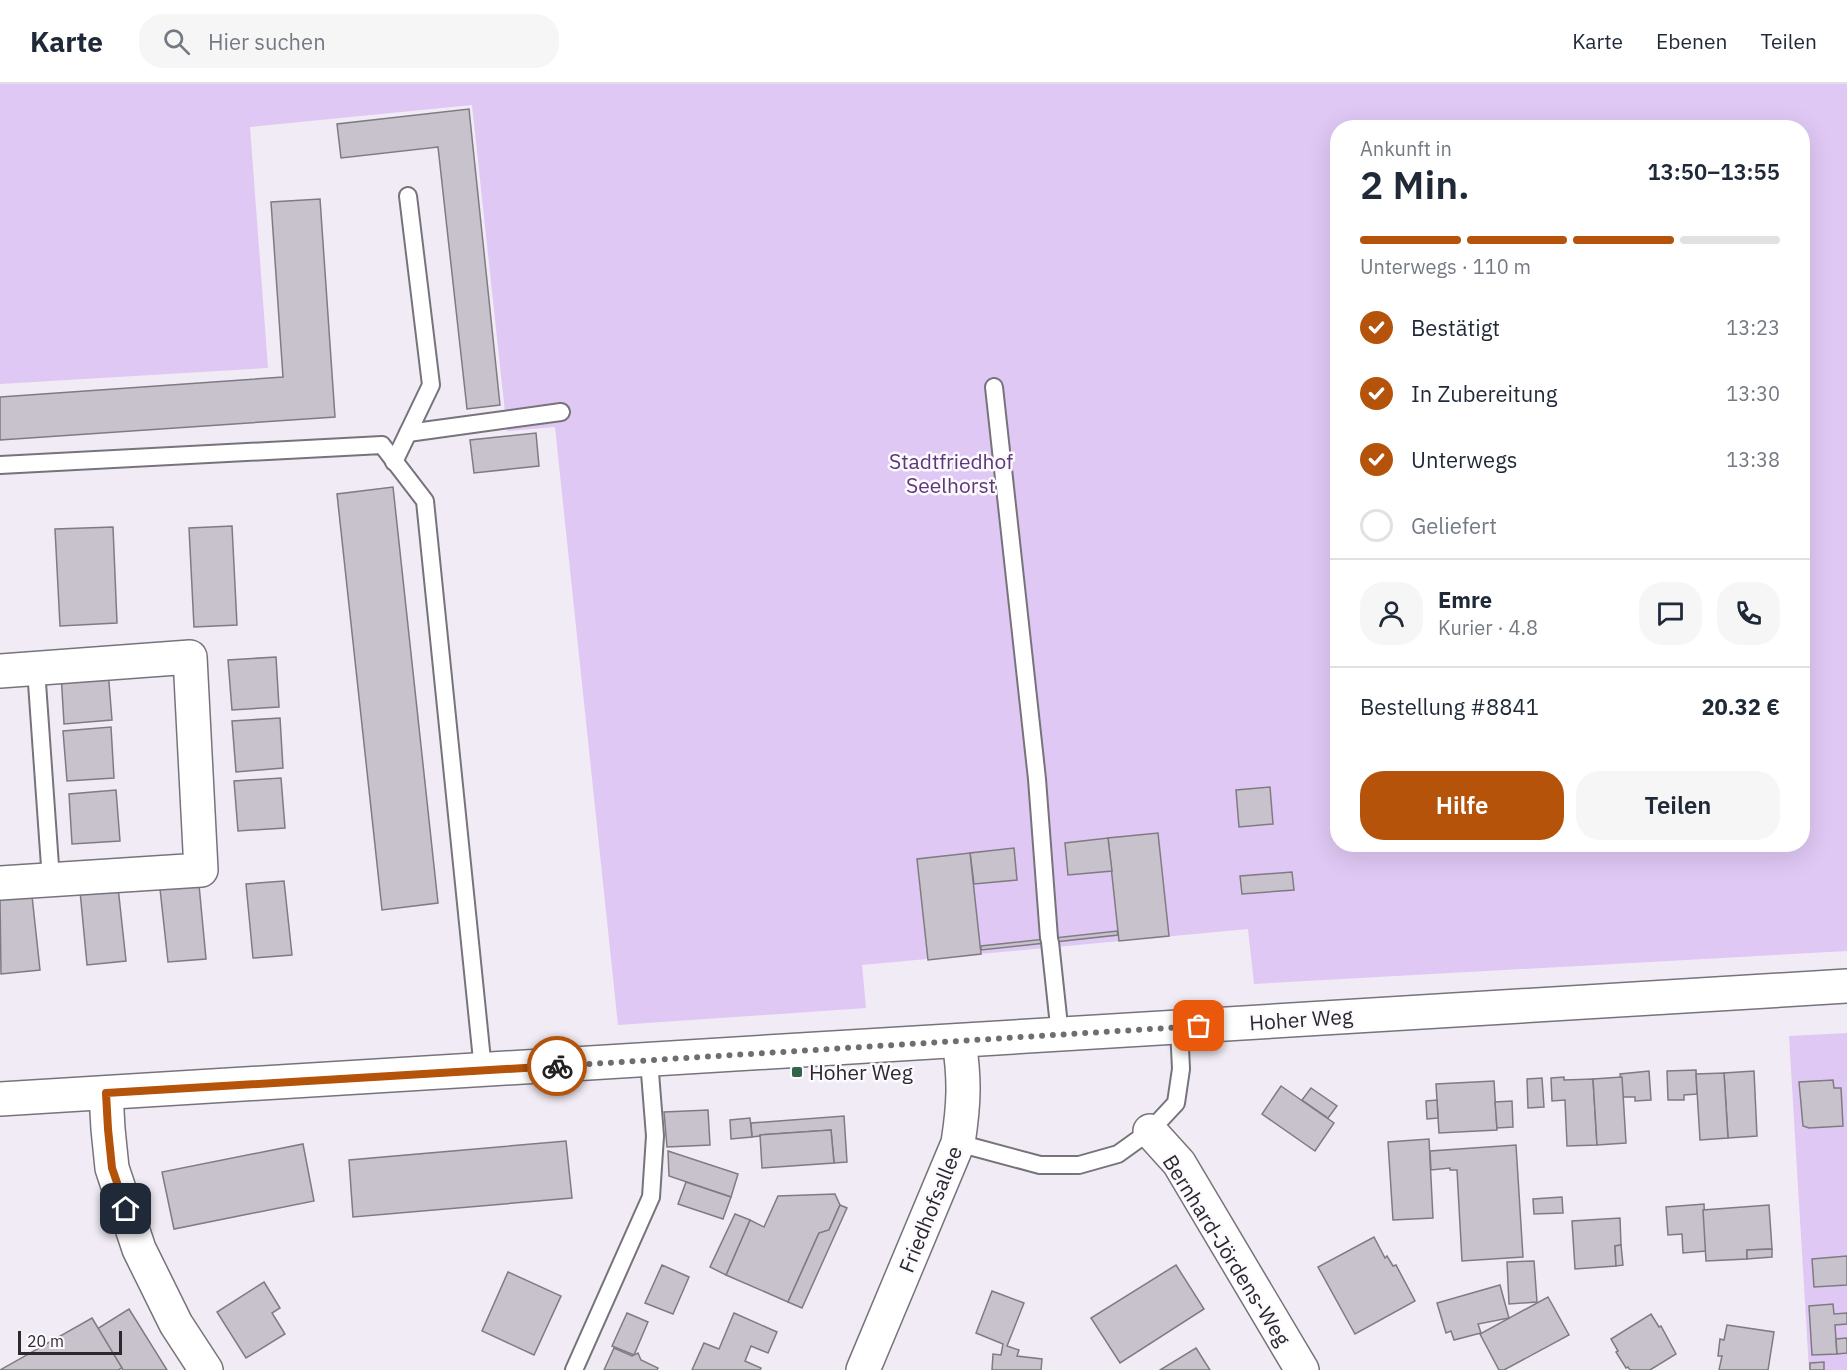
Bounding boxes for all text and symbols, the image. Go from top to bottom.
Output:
search box [139,14,559,68]
text: Karte [30,23,103,60]
icon: search [160,25,193,58]
text: Hier suchen [208,27,326,56]
text: Karte [1572,27,1623,55]
text: Ebenen [1656,27,1727,55]
text: Teilen [1760,27,1817,55]
text: Ankunft in [1360,135,1452,162]
text: 13:50–13:55 [1647,157,1780,186]
text: 2 Min. [1360,159,1470,210]
text: Unterwegs · 110 m [1360,253,1531,280]
icon: check [1360,311,1393,344]
text: Bestätigt [1411,313,1500,342]
text: 13:23 [1726,314,1780,341]
icon: check [1360,377,1393,410]
text: In Zubereitung [1411,379,1557,408]
text: 13:30 [1726,380,1780,407]
icon: check [1360,443,1393,476]
text: Unterwegs [1411,445,1518,474]
text: 13:38 [1726,446,1780,473]
park label: Stadtfriedhof Seelhorst [889,447,1013,499]
text: Geliefert [1411,511,1497,540]
button: person [1360,582,1423,645]
button: chat [1639,582,1702,645]
button: phone [1717,582,1780,645]
text: Emre [1438,585,1492,614]
text: Kurier · 4.8 [1438,614,1538,641]
text: Bestellung #8841 [1360,692,1539,721]
text: 20.32 € [1701,692,1780,721]
button: Hilfe [1360,771,1564,840]
button: Teilen [1576,771,1780,840]
pin [1173,1000,1224,1051]
street label: Hoher Weg [1248,1001,1354,1037]
icon: bag [1182,1009,1215,1042]
courier [527,1036,587,1096]
icon: bike [541,1050,574,1083]
place label: Hoher Weg [809,1058,913,1086]
marker: Hoher Weg [790,1065,804,1079]
street label: Friedhofsallee [892,1142,968,1276]
street label: Bernhard-Jördens-Weg [1157,1149,1297,1351]
pin [100,1183,151,1234]
icon: home [109,1192,142,1225]
scale bar [18,1328,122,1356]
text: 20 m [27,1331,64,1351]

